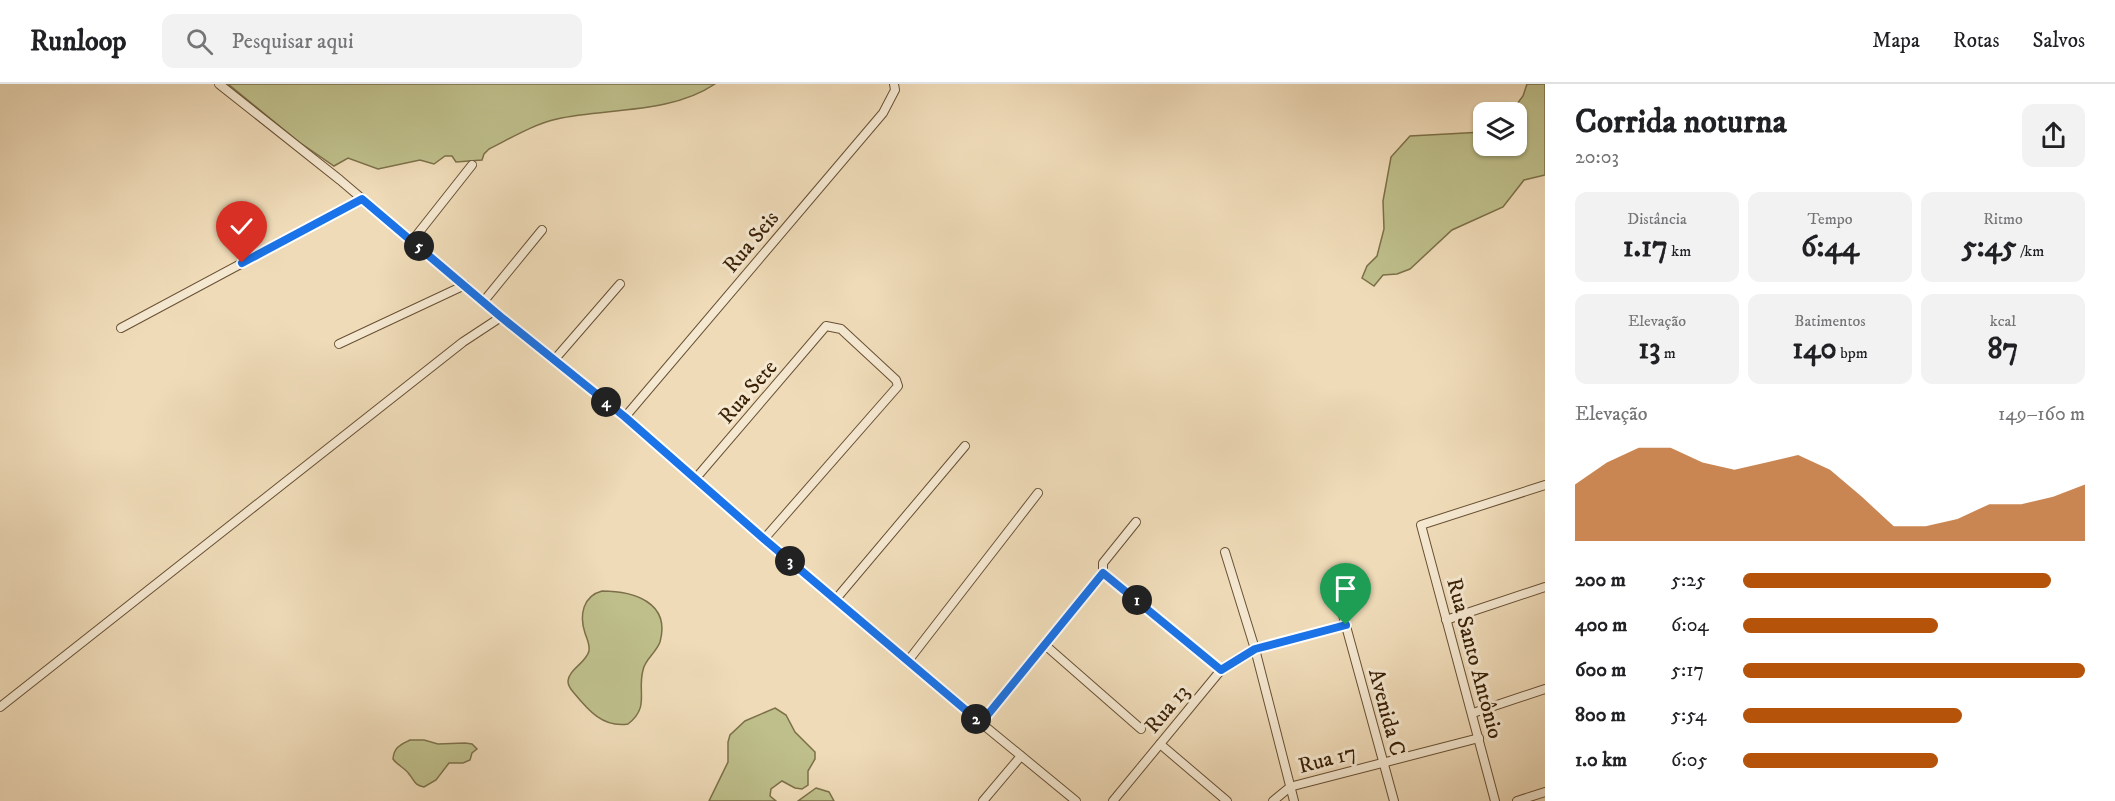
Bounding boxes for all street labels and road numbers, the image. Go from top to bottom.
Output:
street label: Rua Seis [717,205,785,279]
street label: Rua Sete [713,354,783,430]
street label: Rua Santo Antônio [1440,575,1509,742]
street label: Avenida C [1362,666,1411,759]
street label: Rua 13 [1139,679,1195,739]
street label: Rua 17 [1295,739,1359,780]

